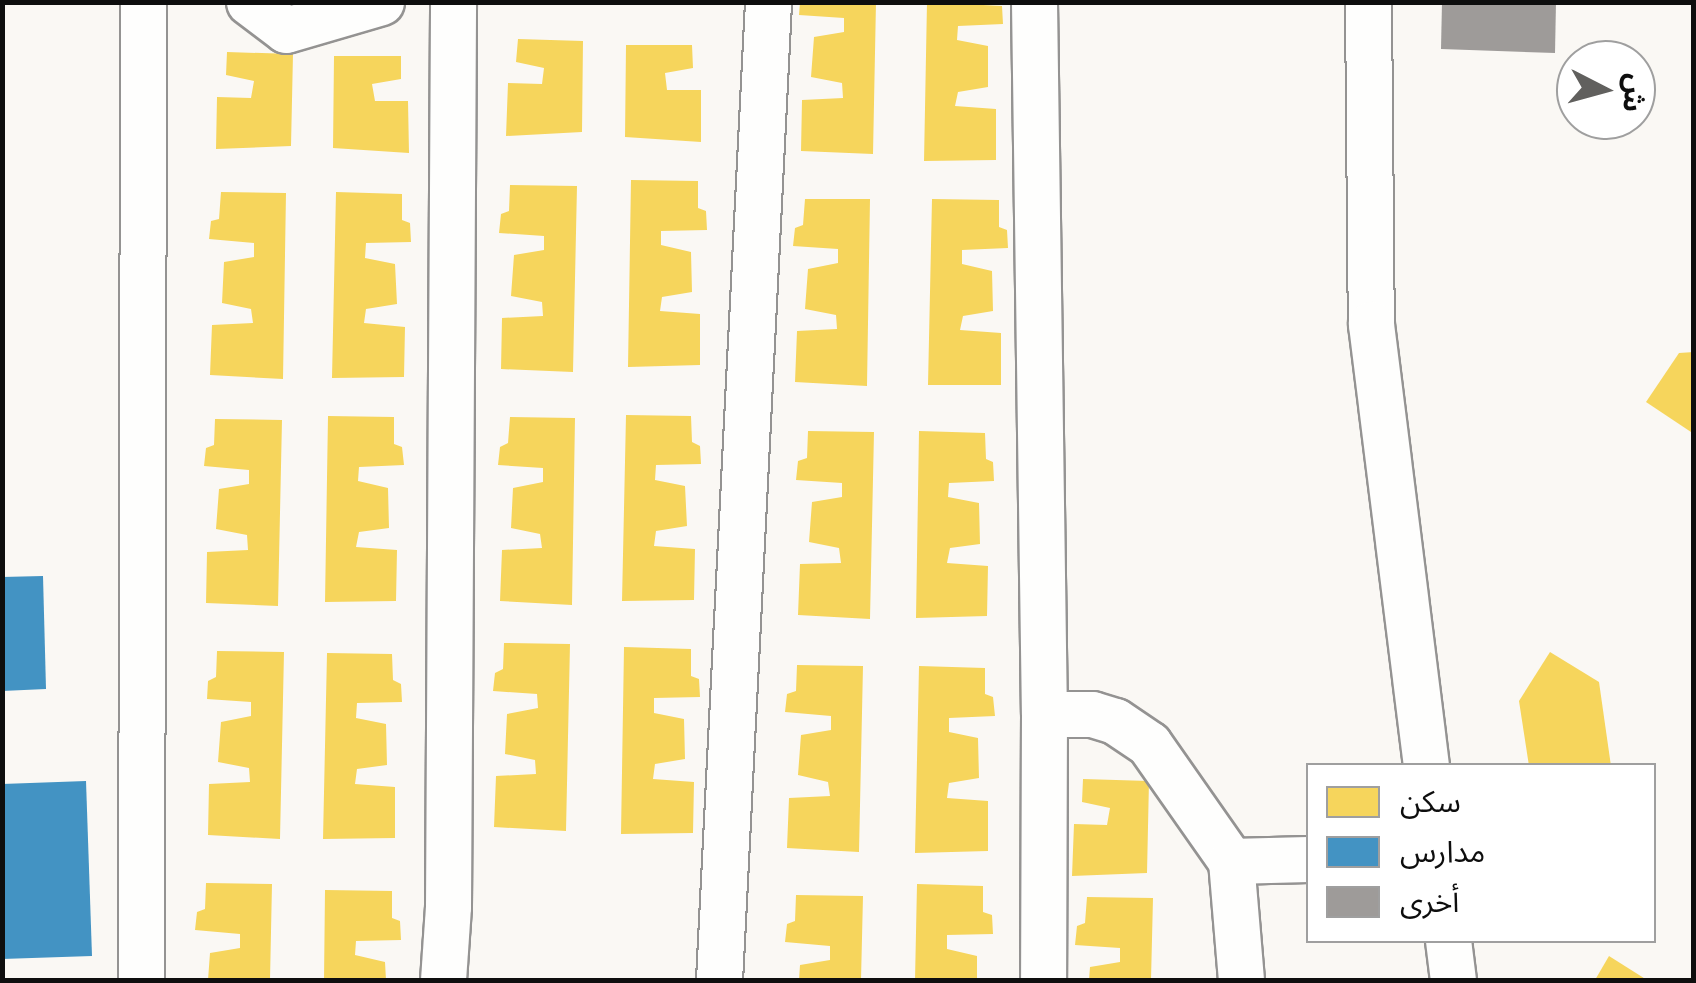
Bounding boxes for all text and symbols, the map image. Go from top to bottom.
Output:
north arrow [1556,40,1656,140]
text: ش [1617,72,1652,114]
legend [1306,763,1656,943]
text: سكن [1400,785,1461,818]
text: مدارس [1400,835,1485,868]
text: أخرى [1400,885,1459,918]

